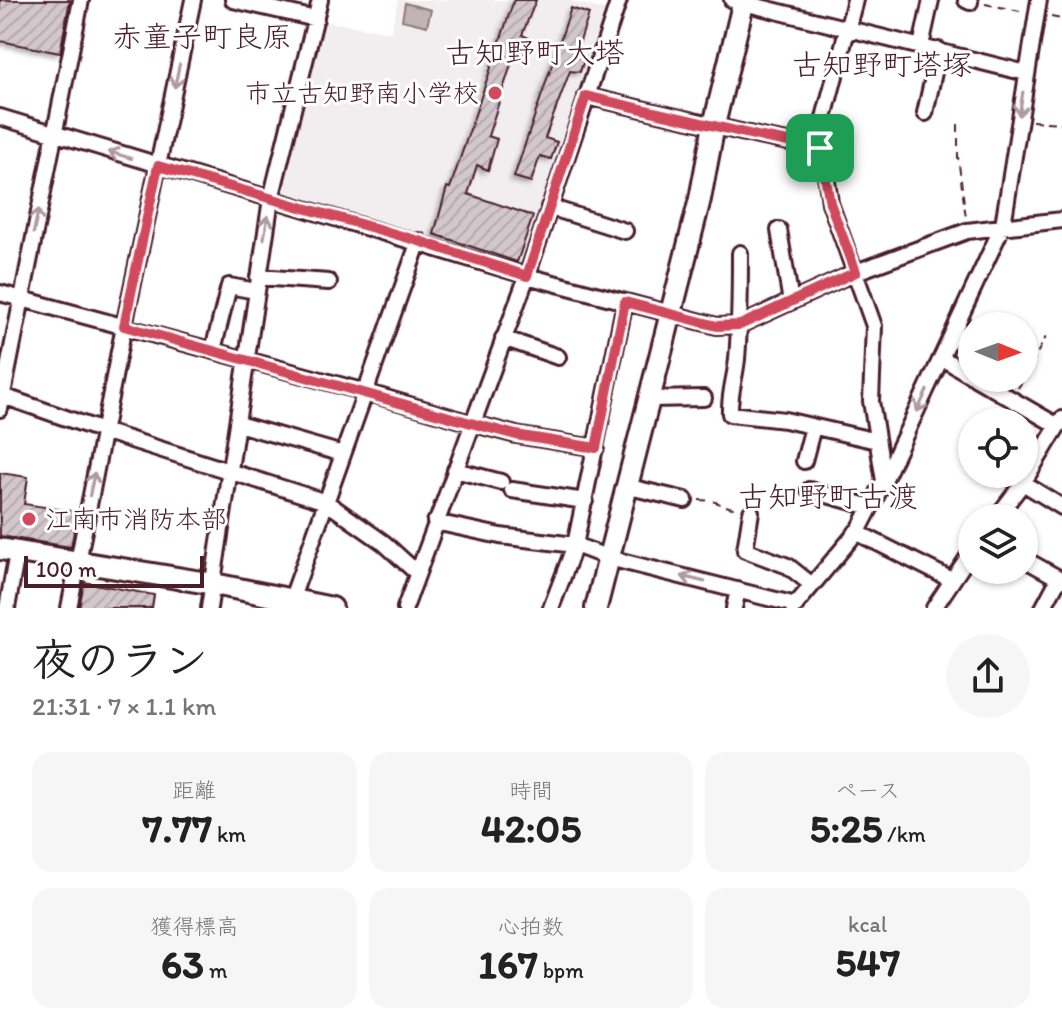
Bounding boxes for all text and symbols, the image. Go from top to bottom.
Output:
district label: 赤童子町良原 [112,18,292,55]
district label: 古知野町大塔 [445,34,625,71]
district label: 古知野町塔塚 [792,46,972,83]
one-way arrow [169,63,184,89]
place label: 市立古知野南小学校 [245,77,479,109]
marker: 市立古知野南小学校 [486,84,504,102]
one-way arrow [1013,91,1028,117]
pin [786,114,854,182]
icon: arrive [798,126,842,170]
one-way arrow [108,147,134,162]
one-way arrow [29,209,44,234]
one-way arrow [260,215,275,240]
north arrow [958,312,1038,392]
map controls [958,312,1038,584]
one-way arrow [914,389,929,413]
button: locate [958,408,1038,488]
one-way arrow [85,472,100,498]
district label: 古知野町古渡 [738,478,918,515]
place label: 江南市消防本部 [45,503,227,535]
button: layers [958,504,1038,584]
marker: 江南市消防本部 [20,510,38,528]
scale bar [24,552,204,588]
text: 100 m [36,556,97,583]
one-way arrow [681,570,707,585]
text: 夜のラン [32,633,208,686]
button: share [946,634,1030,718]
text: 21:31 · 7 × 1.1 km [32,690,216,722]
text: 距離 [172,777,216,804]
text: 時間 [509,777,553,804]
text: ペース [835,777,900,804]
text: 7.77 [143,804,212,852]
text: 42:05 [481,804,581,852]
text: 5:25 [810,804,882,852]
text: km [212,821,246,848]
text: /km [882,821,926,848]
text: kcal [848,911,887,938]
text: 獲得標高 [150,913,238,940]
text: 心拍数 [498,913,564,940]
text: 547 [835,938,900,986]
text: 63 [161,940,204,988]
text: 167 [478,940,538,988]
text: m [204,957,228,984]
text: bpm [538,957,584,984]

